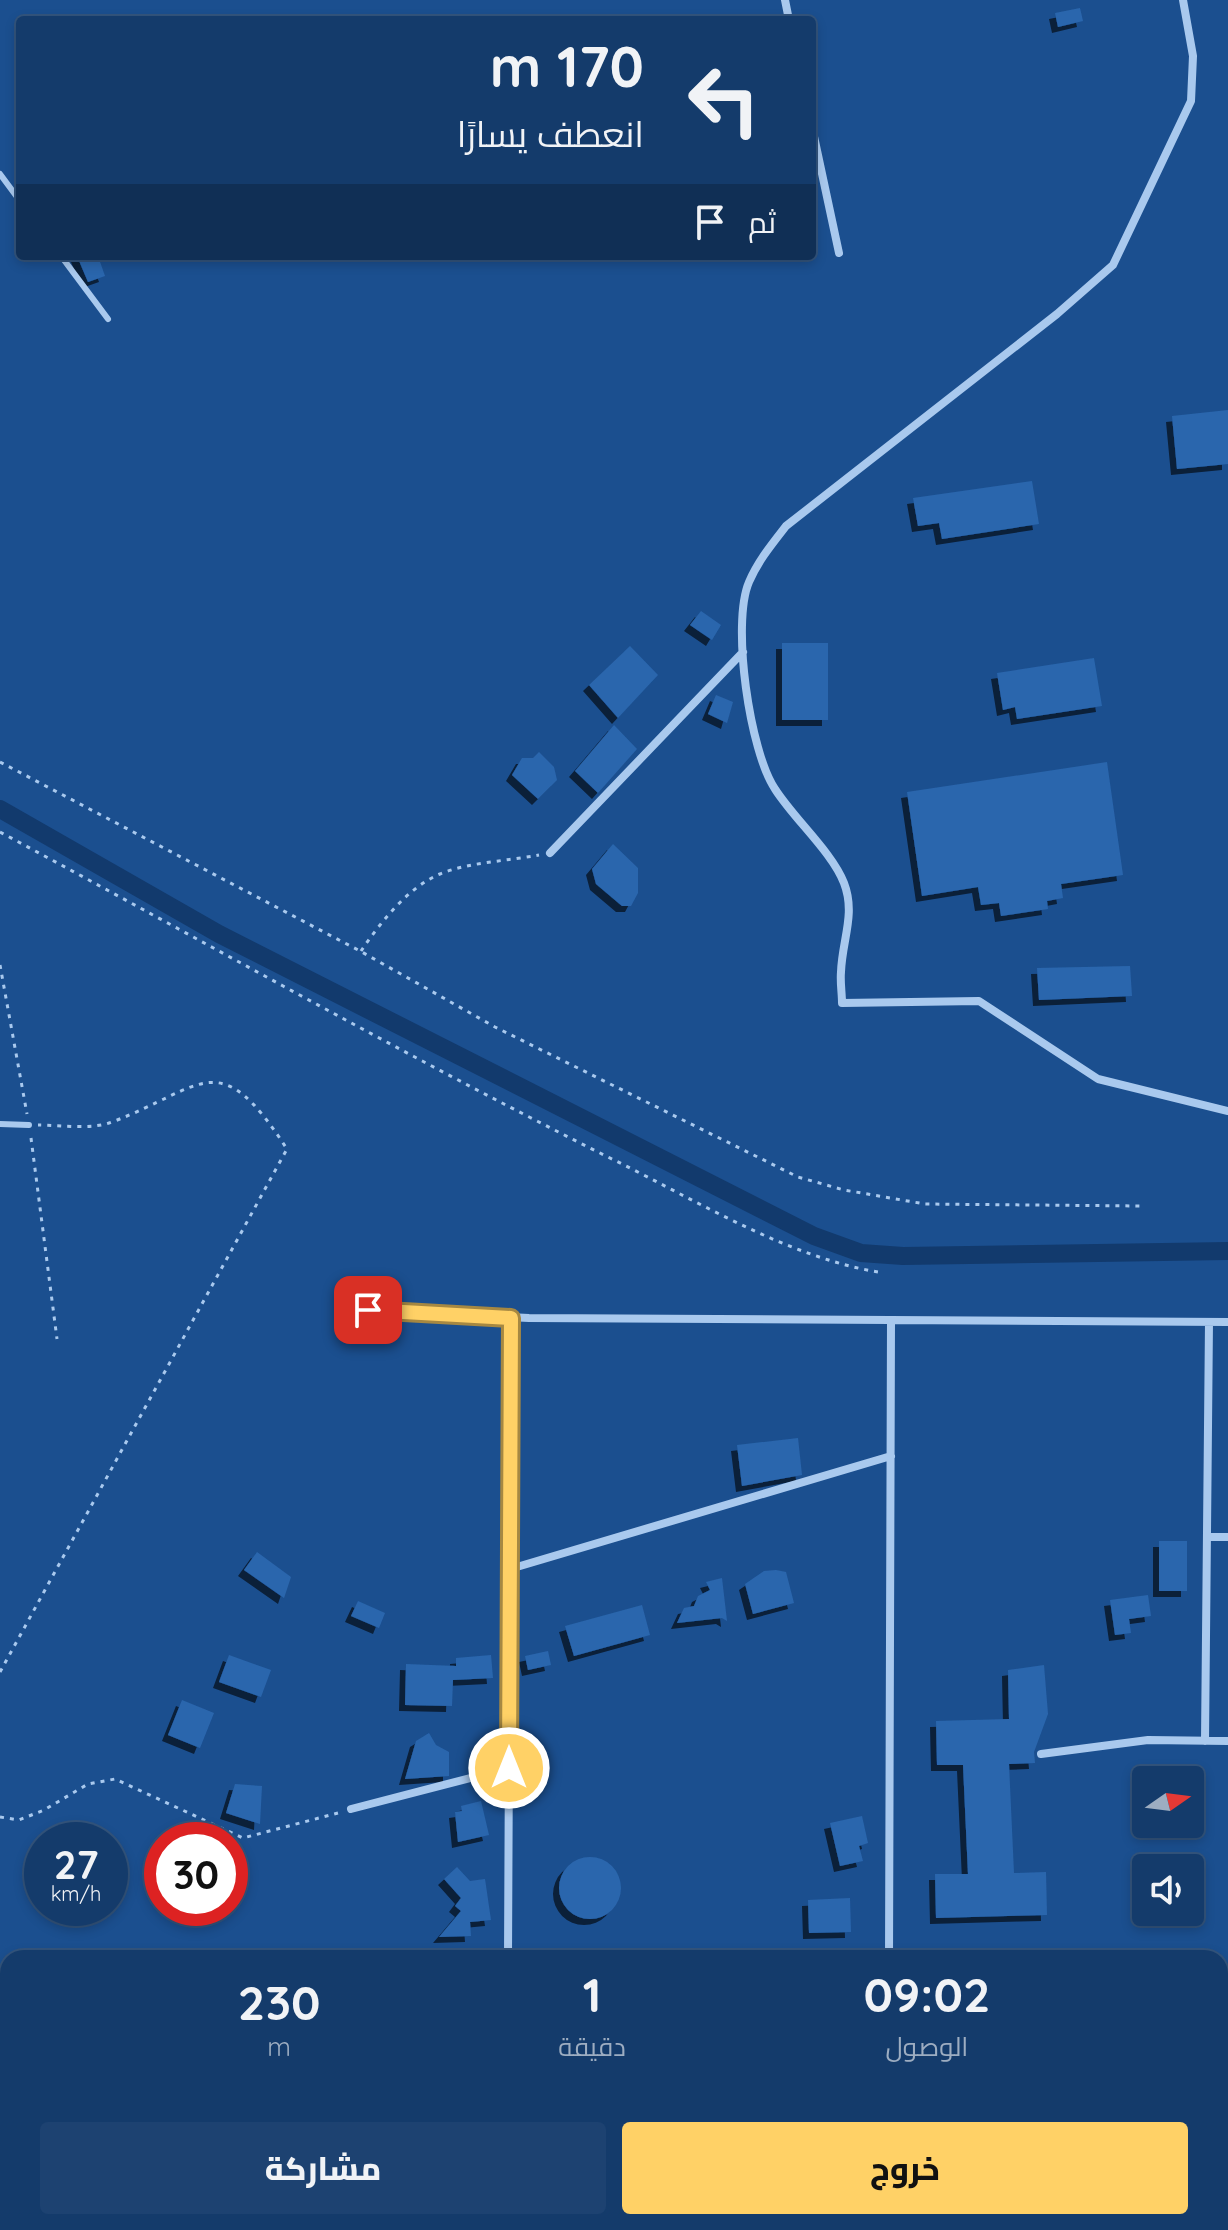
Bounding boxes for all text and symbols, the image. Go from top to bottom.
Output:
text: 170 m [490,31,644,101]
icon: left [672,48,776,152]
text: انعطف يسارًا [457,111,644,156]
icon: arrive [688,200,732,244]
text: ثم [748,203,776,241]
pin [334,1276,402,1344]
icon: arrive [346,1288,390,1332]
position arrow [467,1726,551,1810]
north arrow [1132,1766,1204,1838]
map controls [1132,1766,1204,1926]
speed limit sign: 30 [144,1822,248,1926]
text: 27 [54,1839,98,1889]
button: sound [1132,1854,1204,1926]
text: km/h [51,1881,101,1906]
text: 1 [583,1964,601,2024]
text: 09:02 [864,1964,990,2024]
text: 230 [238,1972,320,2032]
text: m [267,2030,291,2063]
text: دقيقة [558,2030,626,2063]
text: الوصول [885,2030,968,2063]
button: مشاركة [40,2122,606,2214]
button: خروج [622,2122,1188,2214]

